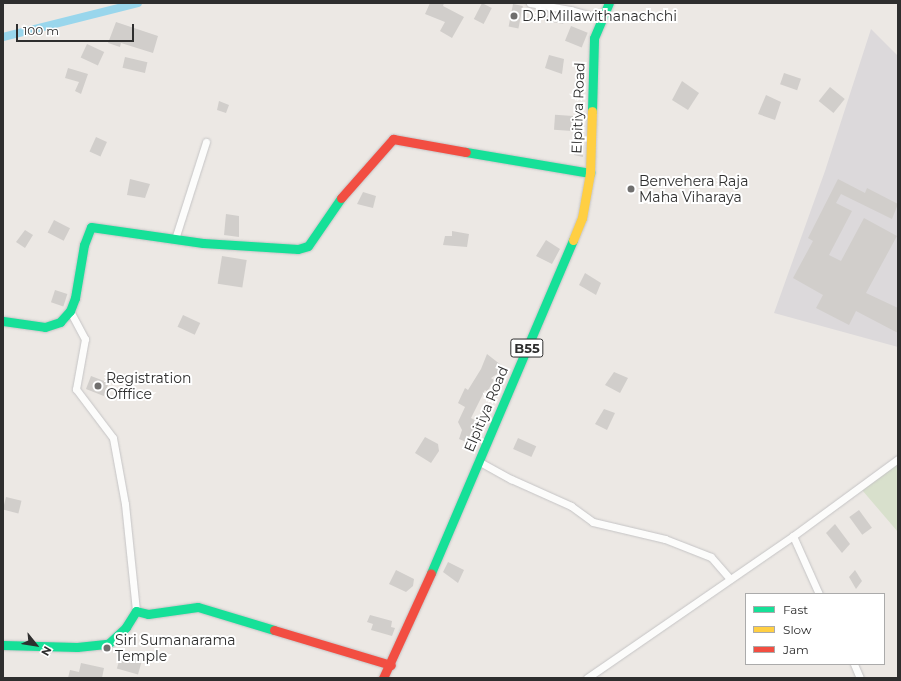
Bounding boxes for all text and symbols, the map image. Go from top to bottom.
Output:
place label: D.P.Millawithanachchi [522,8,677,24]
marker: D.P.Millawithanachchi [509,11,519,21]
scale bar [18,16,136,42]
text: 100 m [23,23,59,38]
street label: Elpitiya Road [568,62,588,154]
place label: Benvehera Raja Maha Viharaya [639,173,748,206]
marker: Benvehera Raja Maha Viharaya [626,184,636,194]
road number: B55 [510,337,544,359]
street label: Elpitiya Road [460,364,512,454]
place label: Registration Offfice [106,370,191,402]
marker: Registration Offfice [93,381,103,391]
legend [745,593,885,665]
text: Fast [783,602,808,617]
text: Slow [783,622,812,637]
north arrow [16,625,56,665]
place label: Siri Sumanarama Temple [115,632,236,664]
text: Jam [783,642,809,657]
marker: Siri Sumanarama Temple [102,643,112,653]
text: N [38,644,55,658]

